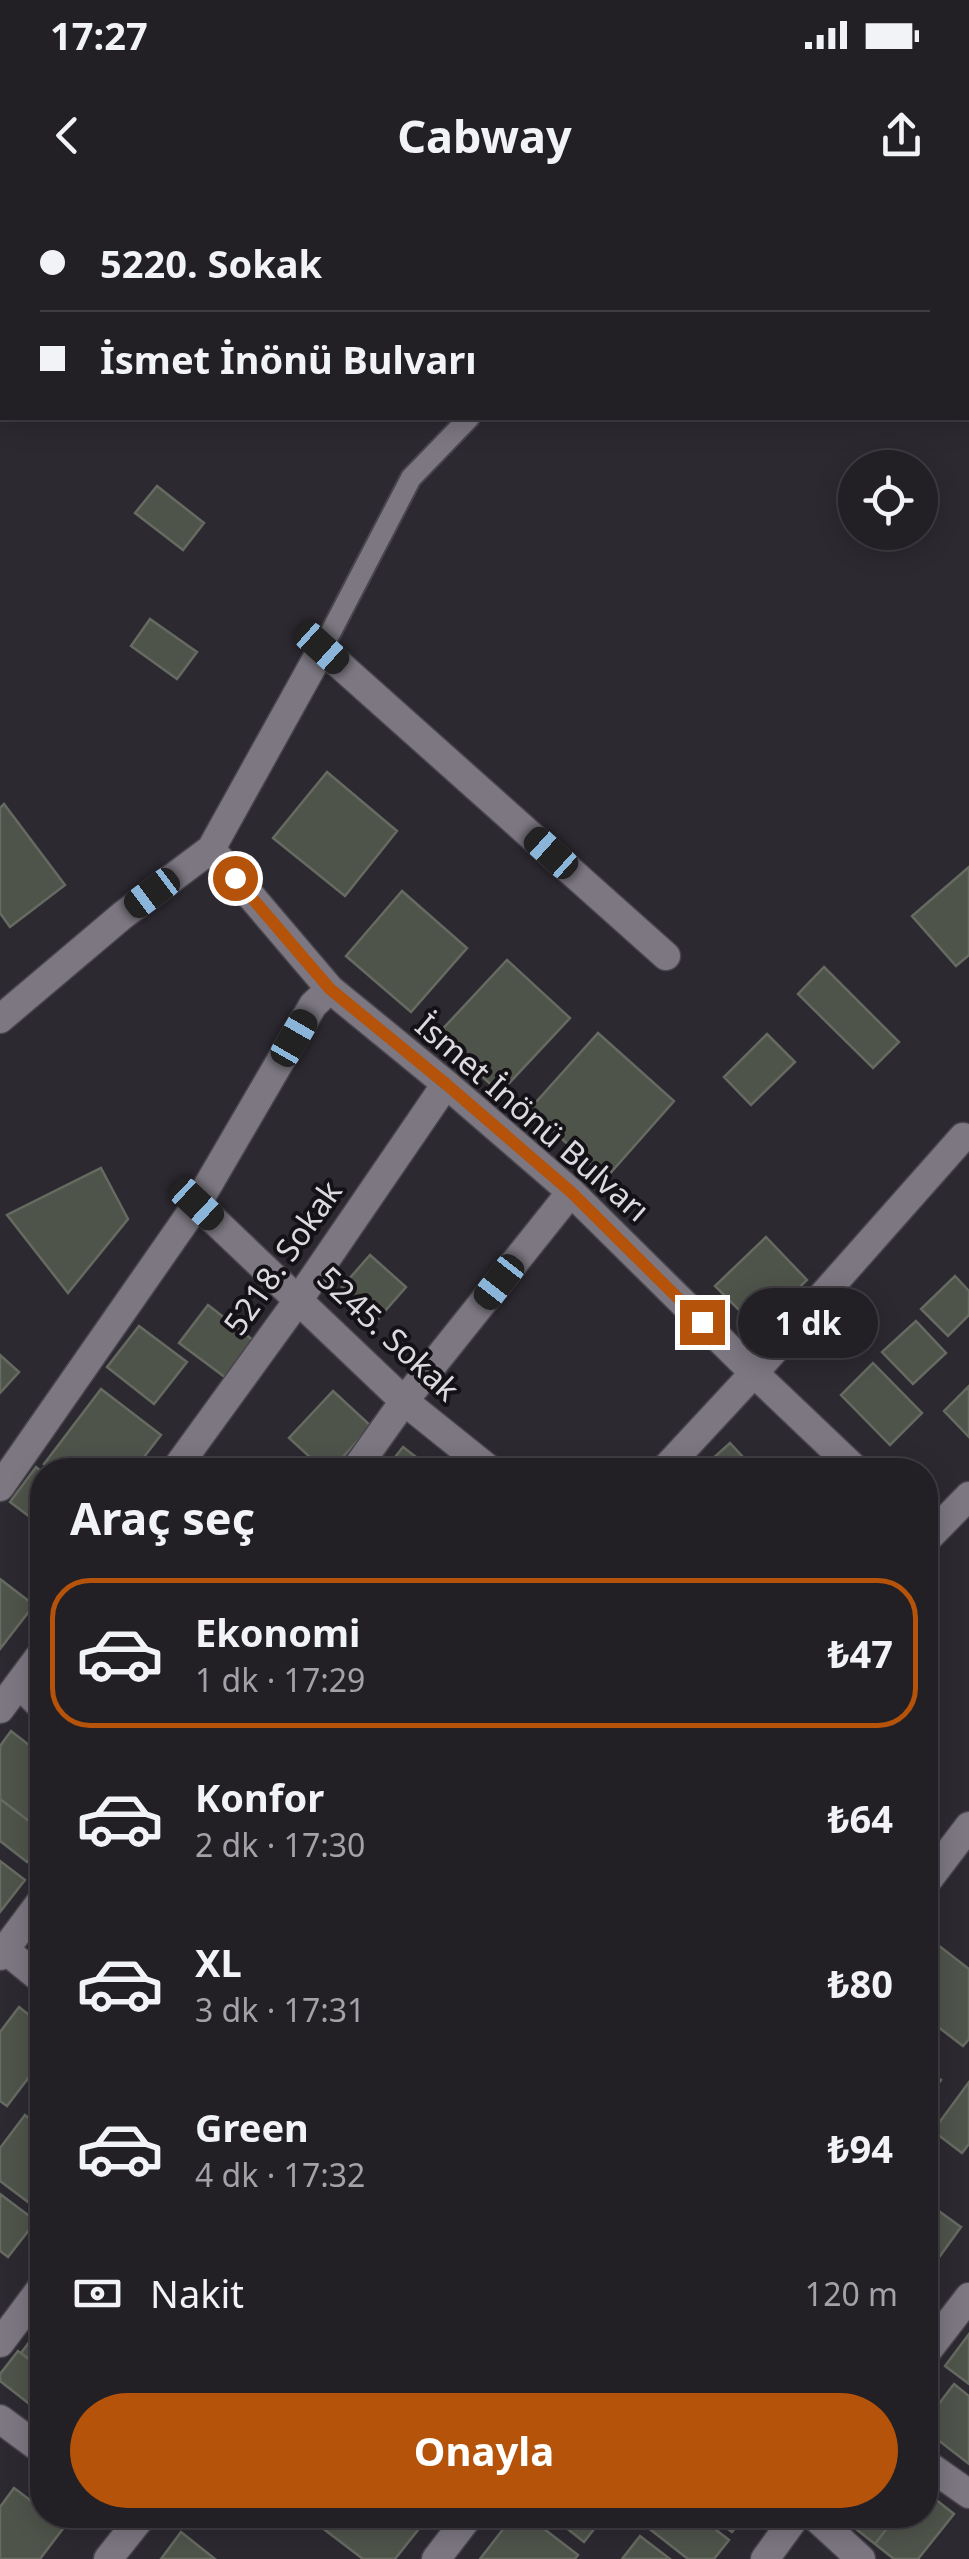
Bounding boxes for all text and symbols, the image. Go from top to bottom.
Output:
text: 17:27 [50,9,148,61]
text: Cabway [397,105,572,166]
icon: back [40,108,95,163]
icon: share [874,108,929,163]
text: 5220. Sokak [100,237,322,289]
text: İsmet İnönü Bulvarı [100,333,477,385]
map controls [838,450,938,550]
button: locate [838,450,938,550]
car [290,617,354,679]
car [519,822,583,884]
route start [213,856,258,901]
car [119,863,185,923]
street label: İsmet İnönü Bulvarı [407,1003,659,1230]
car [266,1005,322,1071]
street label: 5218. Sokak [213,1171,351,1343]
car [165,1173,229,1235]
car [469,1249,529,1315]
street label: 5245. Sokak [309,1256,469,1410]
callout: 1 dk [737,1287,877,1357]
route end [680,1300,725,1345]
text: 1 dk [775,1301,841,1344]
text: Araç seç [70,1487,255,1548]
text: Ekonomi [195,1606,360,1658]
icon: car [75,1608,165,1698]
text: ₺47 [828,1627,893,1679]
text: 1 dk · 17:29 [195,1658,365,1701]
text: Konfor [195,1771,324,1823]
icon: car [75,1773,165,1863]
text: ₺64 [828,1792,893,1844]
text: 2 dk · 17:30 [195,1823,365,1866]
text: XL [195,1936,242,1988]
icon: car [75,1938,165,2028]
text: ₺80 [828,1957,893,2009]
text: 3 dk · 17:31 [195,1988,365,2031]
text: Green [195,2101,309,2153]
icon: car [75,2103,165,2193]
text: ₺94 [828,2122,893,2174]
text: 4 dk · 17:32 [195,2153,365,2196]
icon: cash [70,2266,125,2321]
text: Nakit [150,2267,244,2319]
text: 120 m [805,2272,898,2315]
button: Onayla [70,2393,898,2508]

